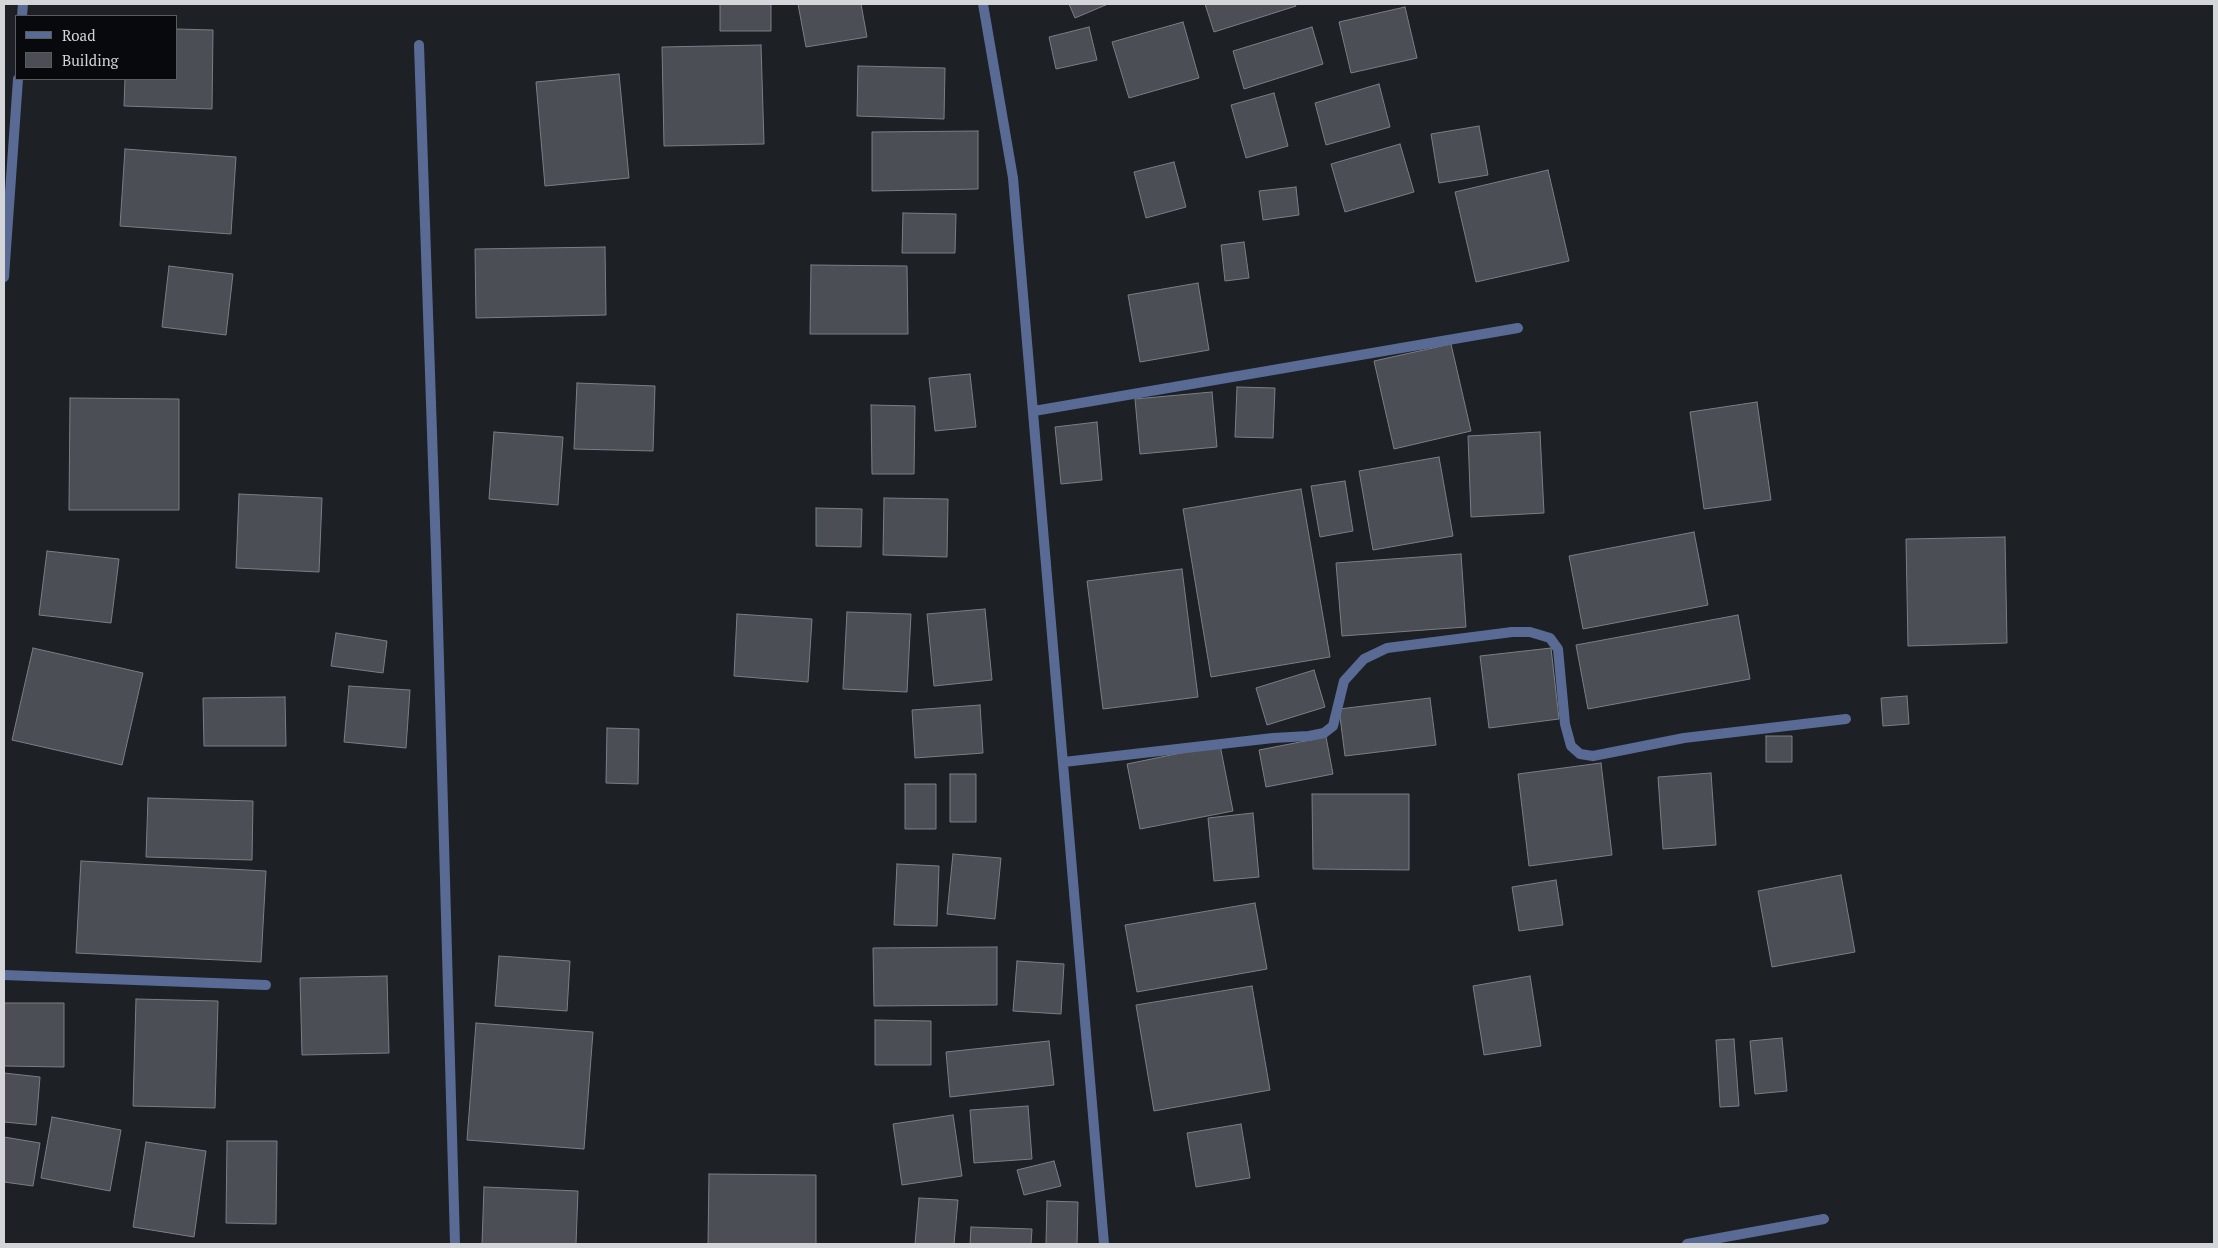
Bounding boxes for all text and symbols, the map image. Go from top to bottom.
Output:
legend [15,15,178,80]
text: Road [62,25,95,45]
text: Building [62,50,119,70]

